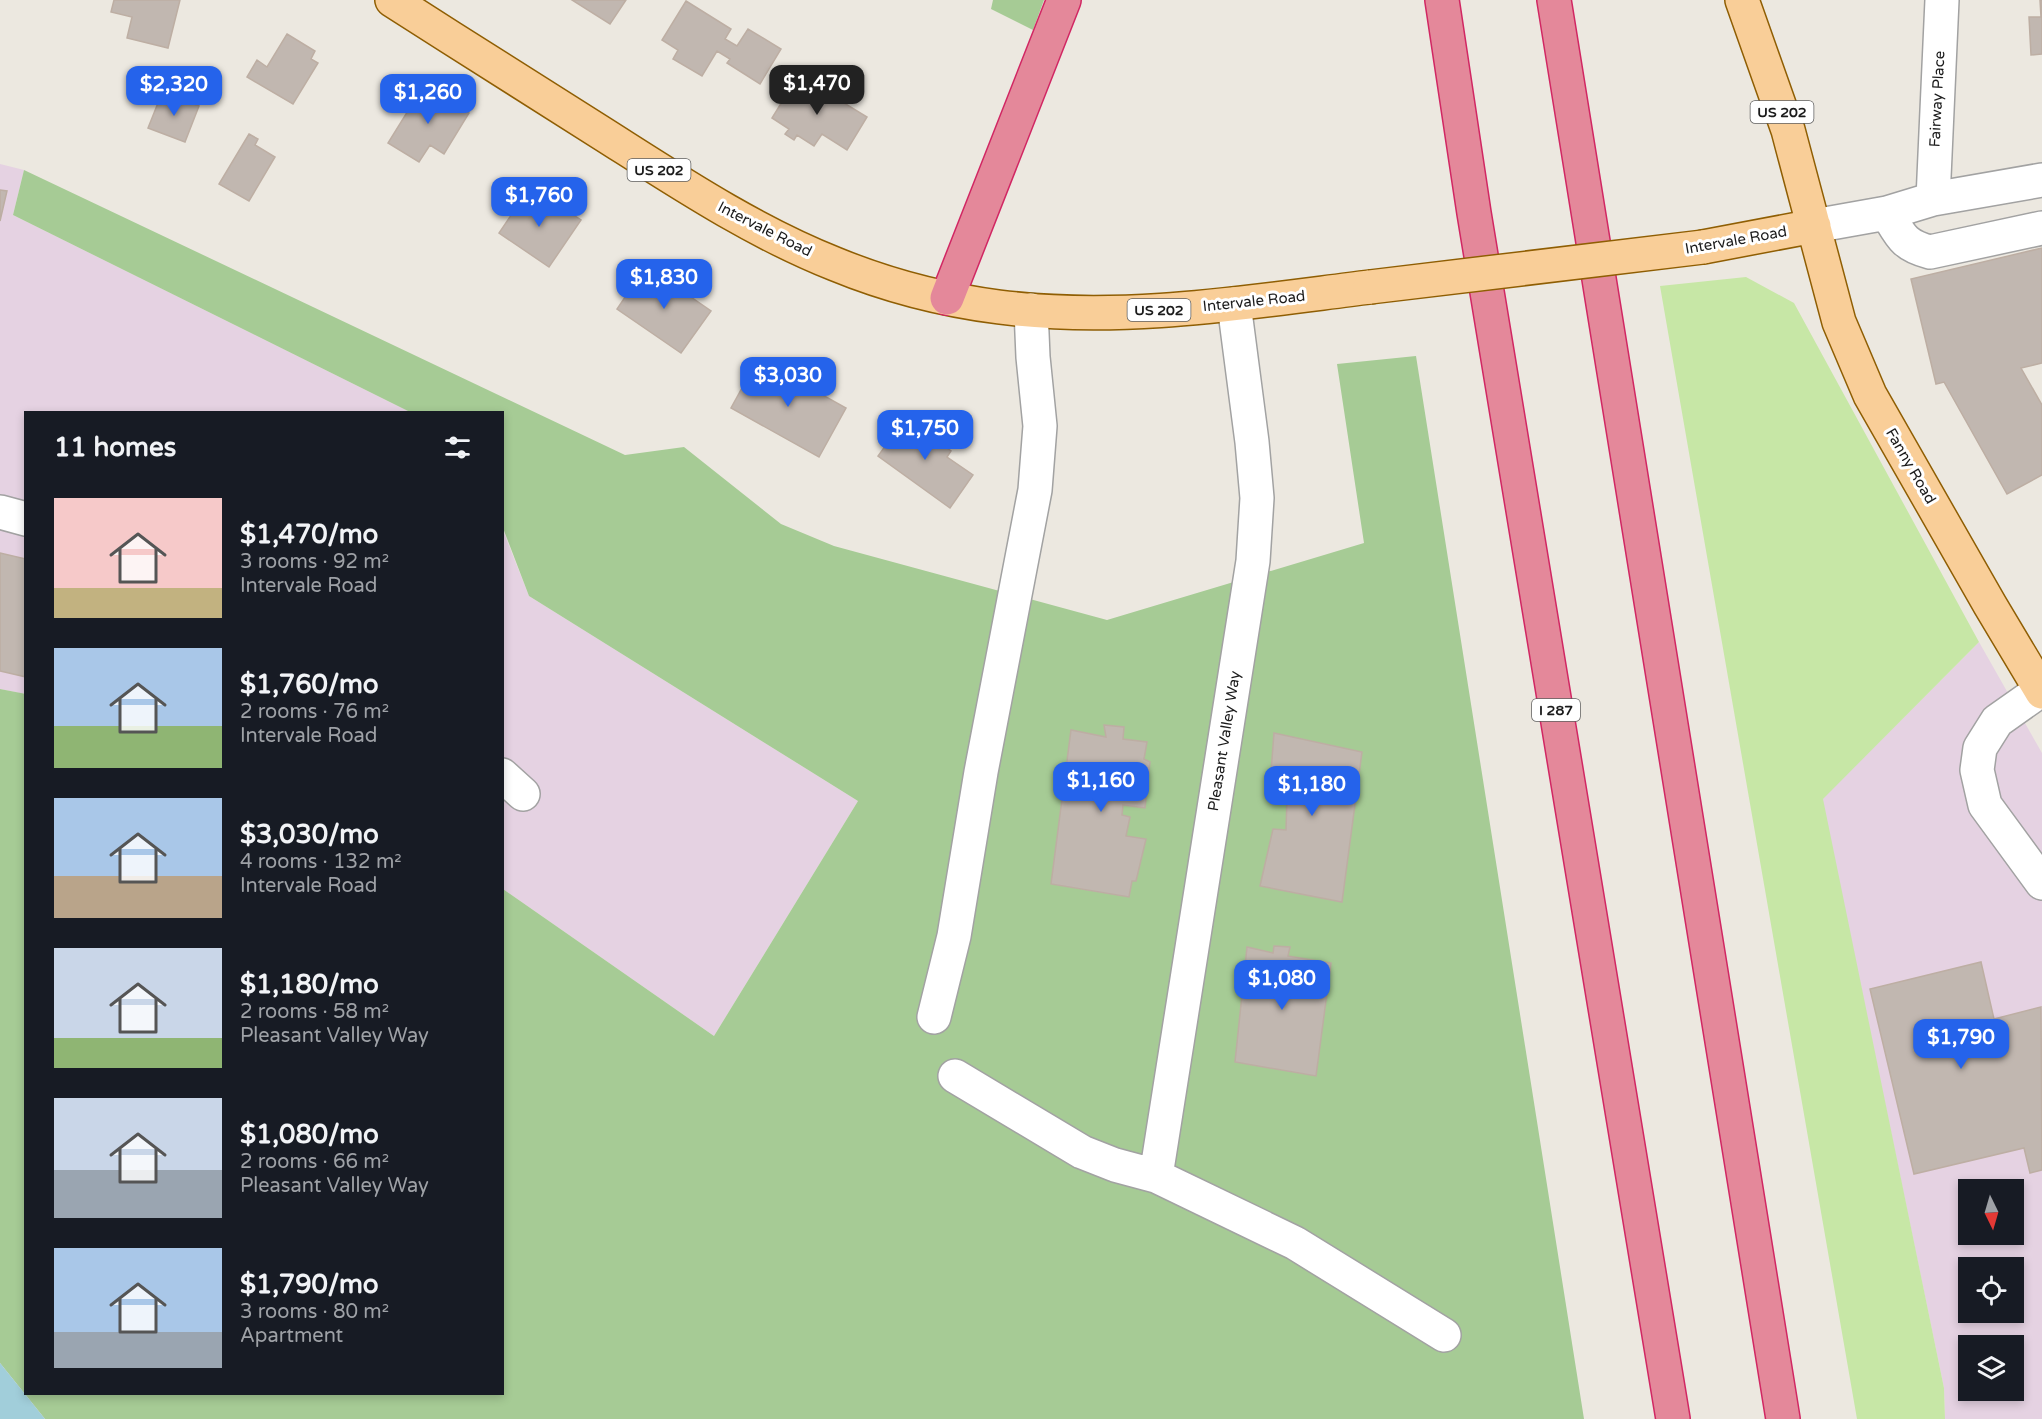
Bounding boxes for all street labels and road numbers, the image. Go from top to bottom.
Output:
street label: Fairway Place [1925,50,1949,148]
road number: US 202 [1750,101,1814,123]
road number: US 202 [628,159,690,181]
street label: Intervale Road [715,198,815,260]
street label: Intervale Road [1684,222,1788,258]
street label: Intervale Road [1202,287,1306,315]
road number: US 202 [1128,299,1190,321]
street label: Fanny Road [1882,425,1940,507]
street label: Pleasant Valley Way [1204,670,1244,812]
road number: I 287 [1532,699,1580,721]

